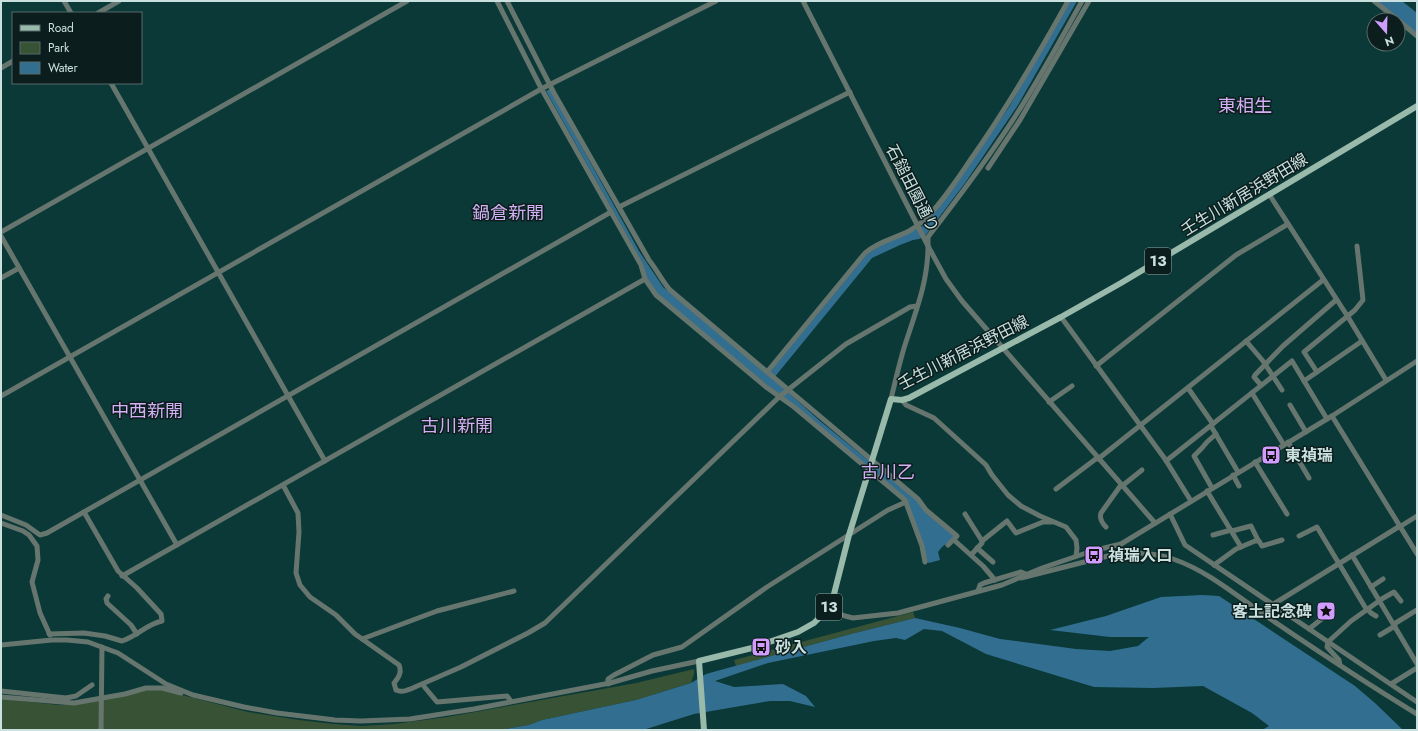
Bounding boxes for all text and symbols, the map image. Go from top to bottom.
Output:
legend [12,12,142,84]
north arrow [1366,12,1406,52]
text: Road [48,19,74,37]
text: N [1383,32,1396,50]
text: Park [48,39,70,57]
text: Water [48,59,79,77]
district label: 東相生 [1218,93,1272,119]
street label: 石鎚田園通り [881,140,945,236]
street label: 壬生川新居浜野田線 [1177,147,1312,241]
district label: 鍋倉新開 [472,200,544,226]
road number: 13 [1145,248,1171,274]
street label: 壬生川新居浜野田線 [894,310,1033,395]
district label: 中西新開 [111,398,183,424]
district label: 古川新開 [421,413,493,439]
bus stop icon: 東禎瑞 [1260,444,1282,466]
place label: 東禎瑞 [1285,444,1333,467]
district label: 古川乙 [861,459,915,485]
bus stop icon: 禎瑞入口 [1083,544,1105,566]
place label: 禎瑞入口 [1108,544,1172,567]
road number: 13 [816,594,842,620]
place label: 客土記念碑 [1232,600,1312,623]
place icon: 客土記念碑 [1315,600,1337,622]
bus stop icon: 砂入 [750,636,772,658]
place label: 砂入 [775,636,807,659]

